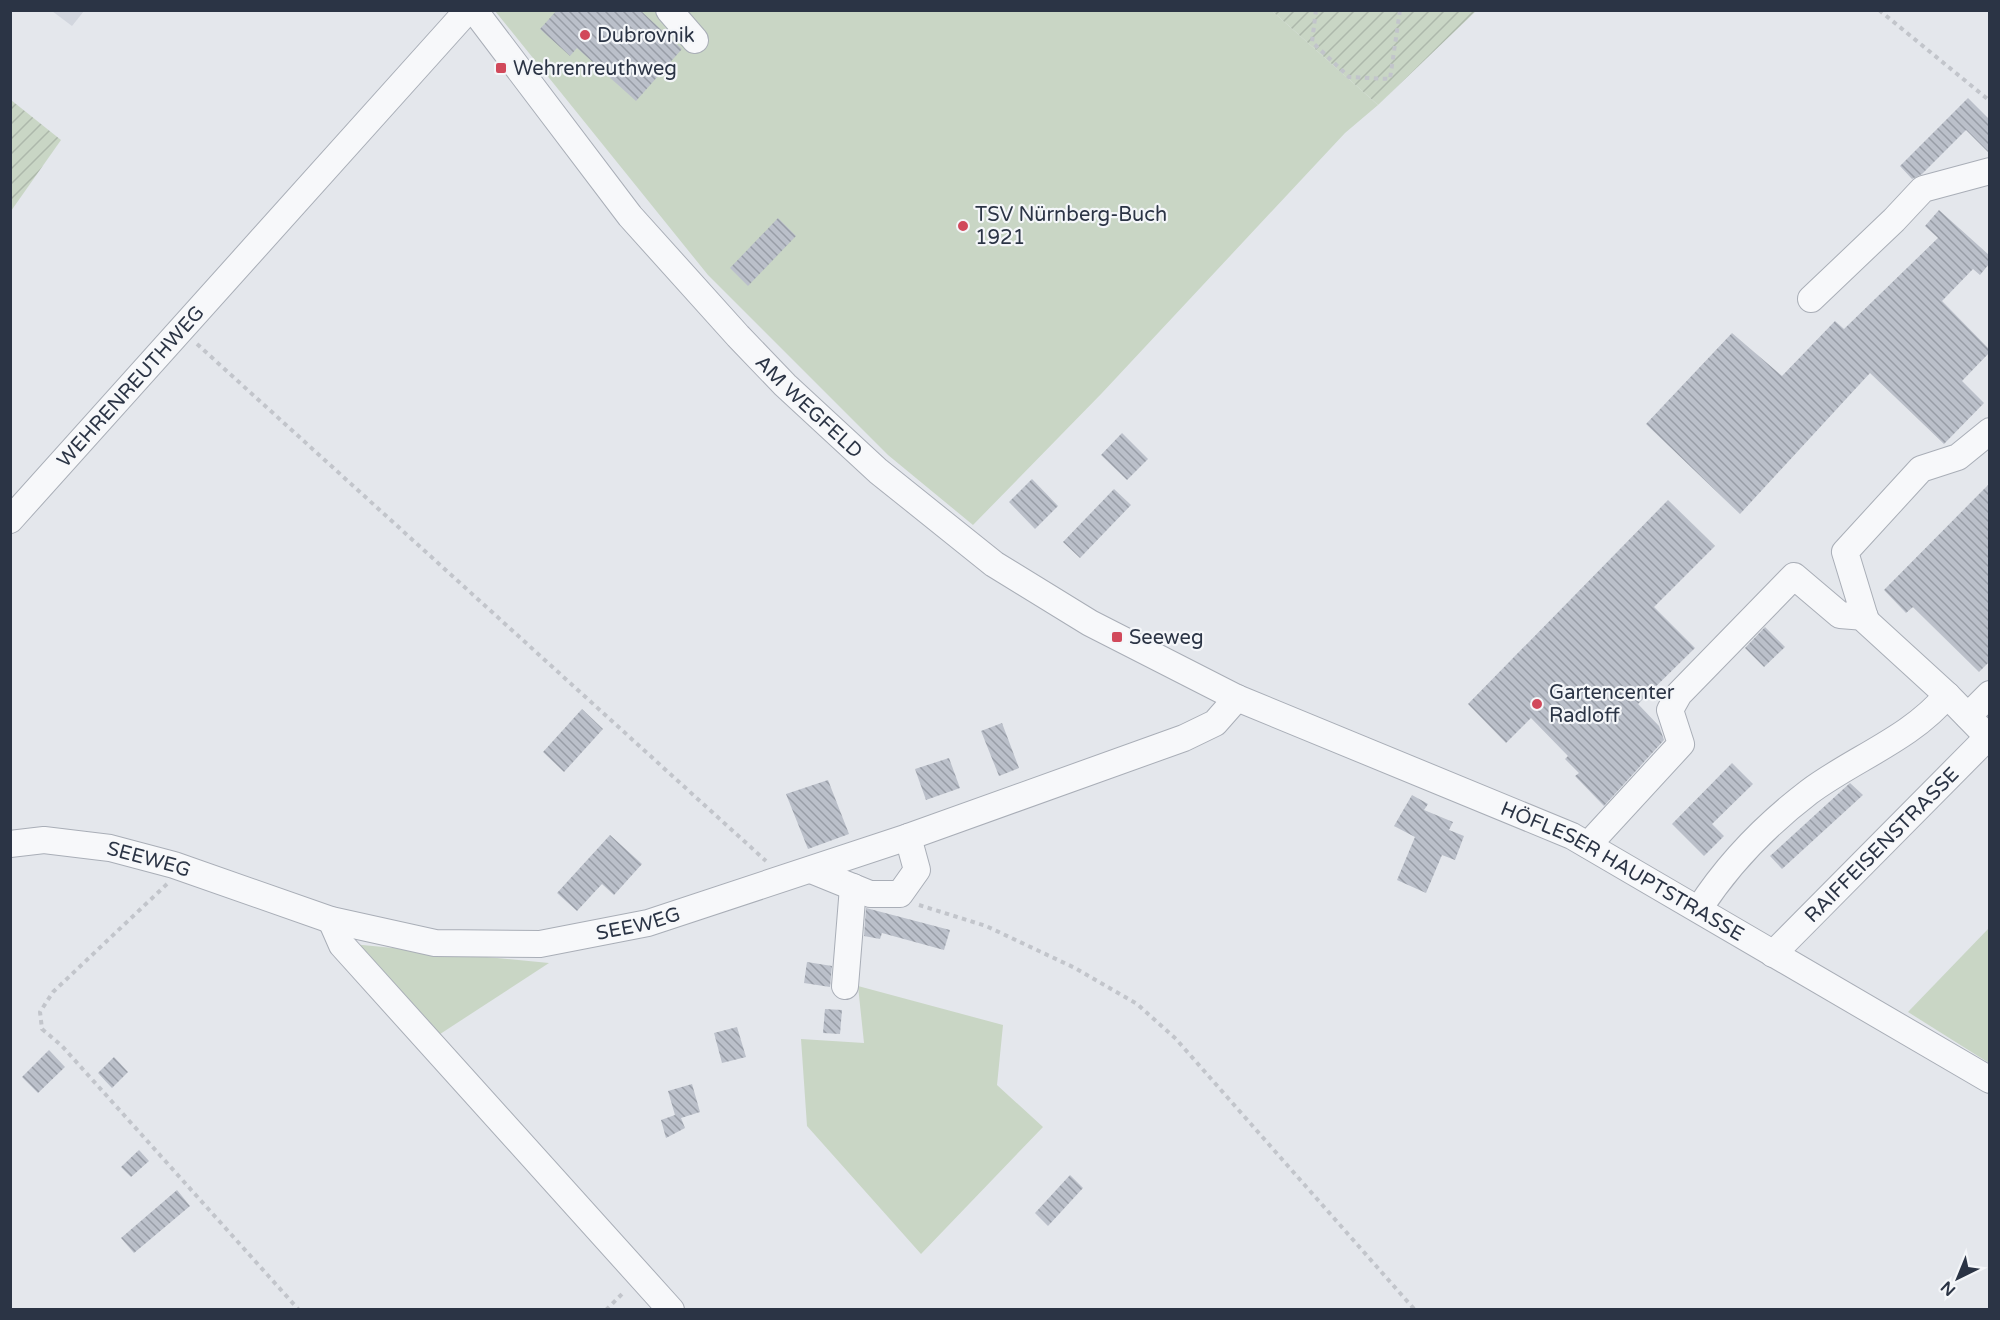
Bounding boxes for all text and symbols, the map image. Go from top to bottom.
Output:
place label: Dubrovnik [597,24,695,48]
marker: Dubrovnik [578,28,592,42]
place label: Wehrenreuthweg [513,57,677,81]
marker: Wehrenreuthweg [494,61,508,75]
place label: TSV Nürnberg-Buch 1921 [975,203,1167,250]
marker: TSV Nürnberg-Buch 1921 [956,219,970,233]
street label: WEHRENREUTHWEG [52,301,210,472]
street label: AM WEGFELD [750,351,867,464]
place label: Seeweg [1129,626,1204,650]
marker: Seeweg [1110,630,1124,644]
place label: Gartencenter Radloff [1549,681,1675,728]
marker: Gartencenter Radloff [1530,697,1544,711]
street label: RAIFFEISENSTRASSE [1800,763,1964,928]
street label: HÖFLESER HAUPTSTRASSE [1497,797,1748,947]
street label: SEEWEG [104,837,194,883]
street label: SEEWEG [594,902,684,946]
north arrow [1928,1248,1988,1308]
text: N [1937,1277,1960,1300]

